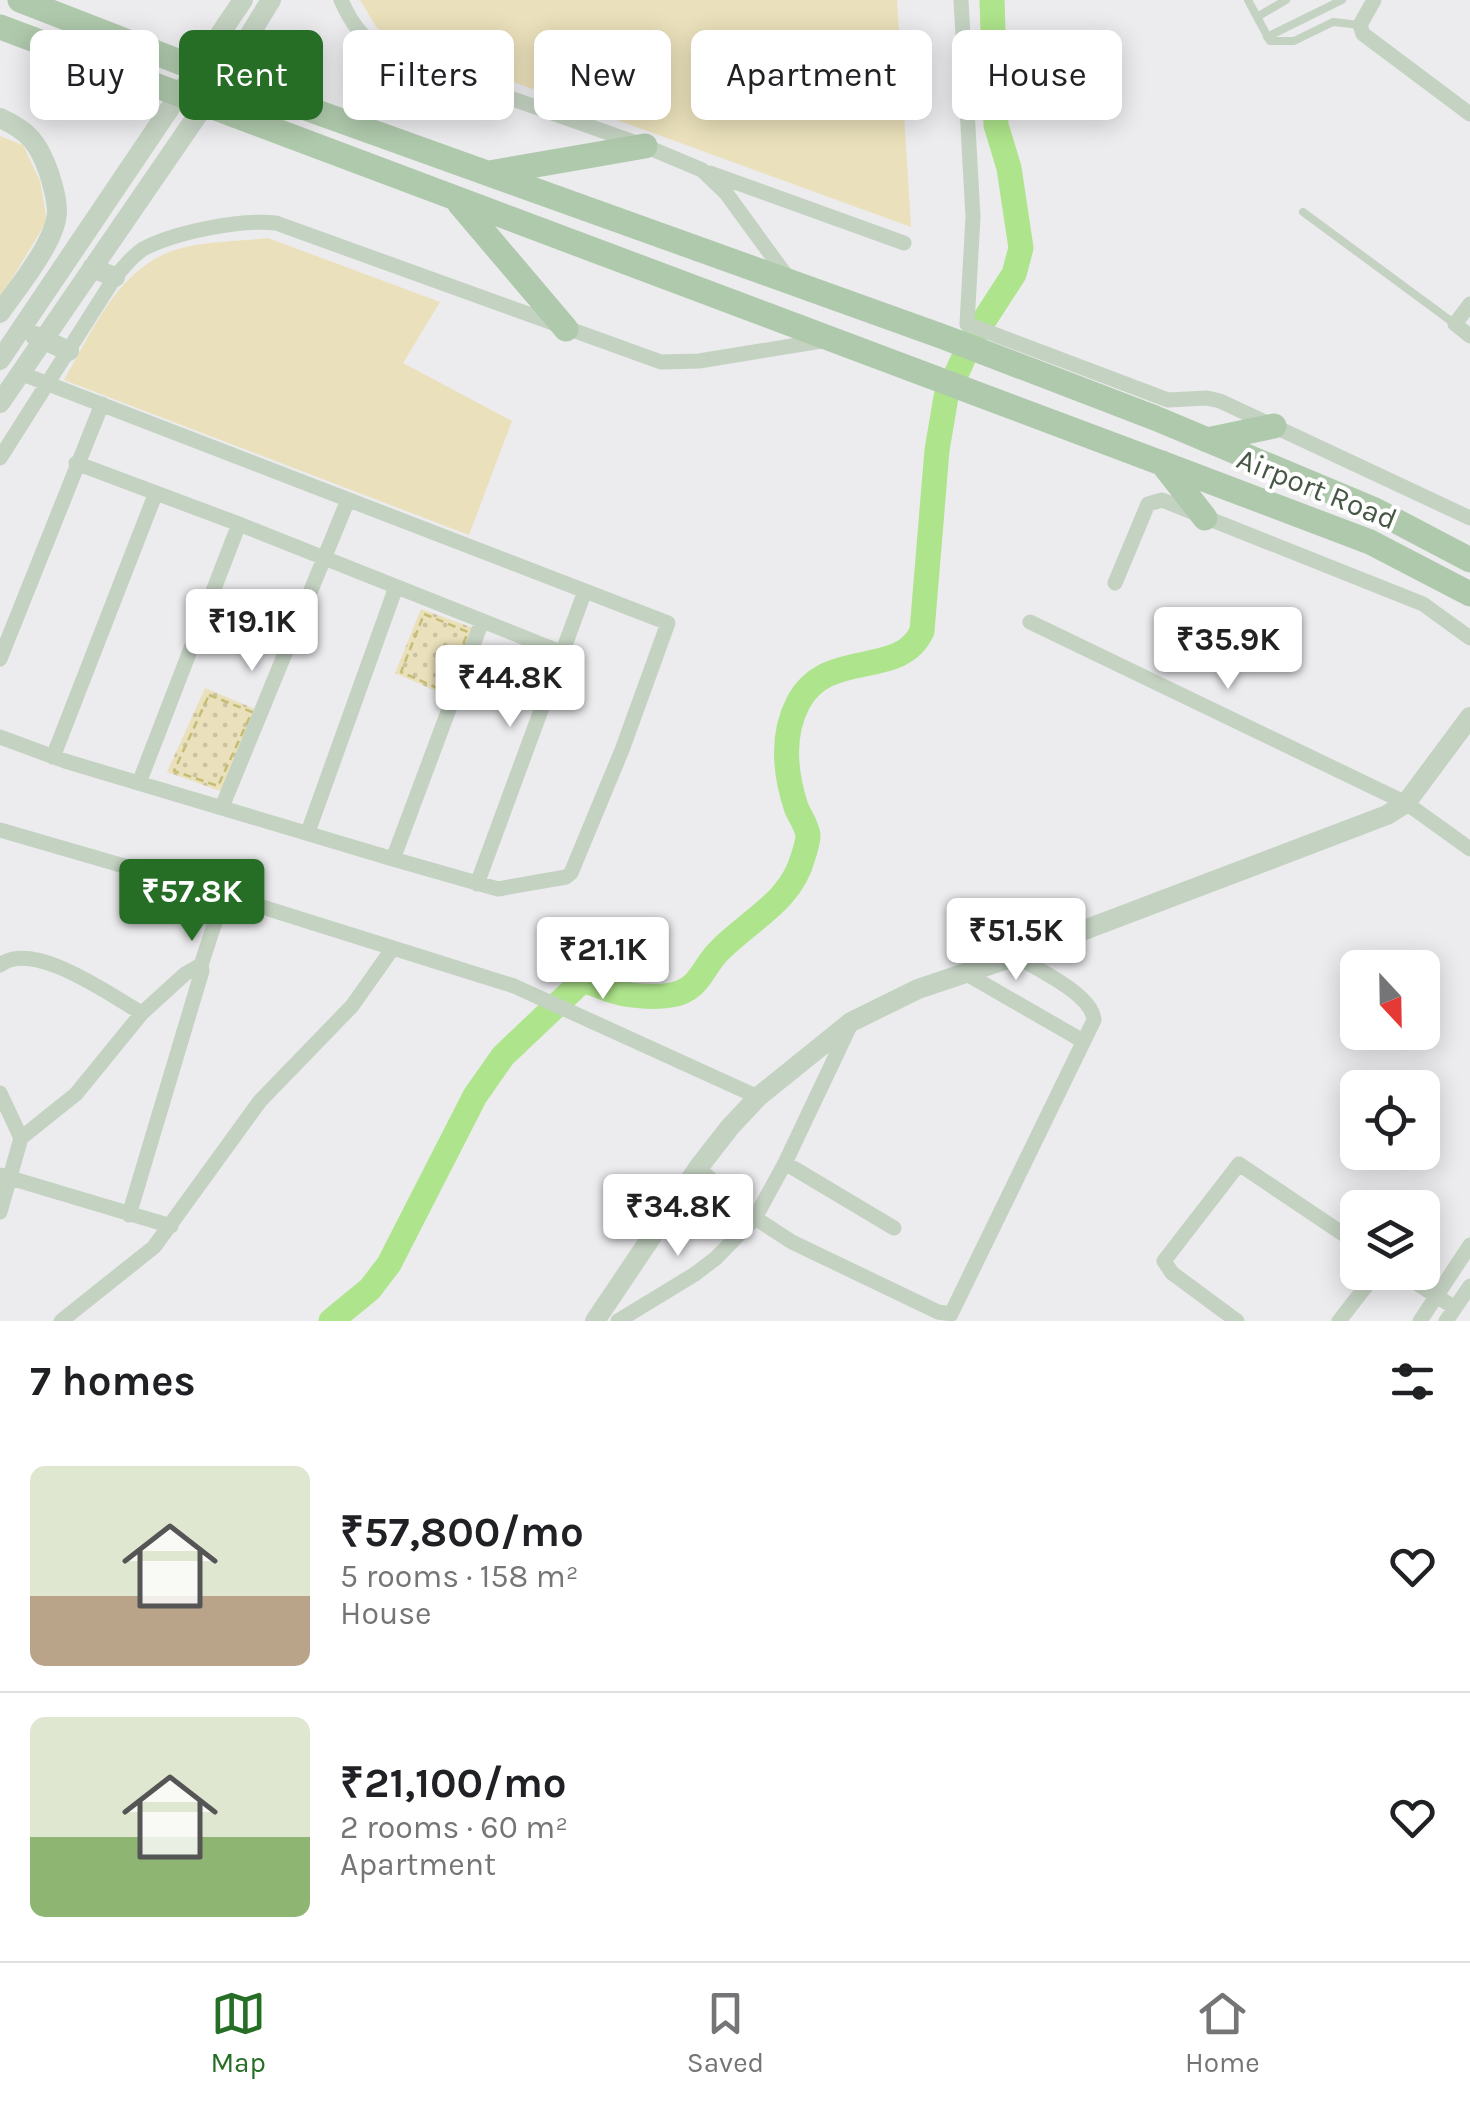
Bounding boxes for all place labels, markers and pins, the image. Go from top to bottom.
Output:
pin: ₹19.1K [171,589,333,674]
pin: ₹35.9K [1147,607,1309,692]
pin: ₹44.8K [429,645,591,730]
pin: ₹57.8K [111,859,273,944]
pin: ₹51.5K [935,898,1097,983]
pin: ₹21.1K [522,917,684,1002]
pin: ₹34.8K [597,1174,759,1259]

